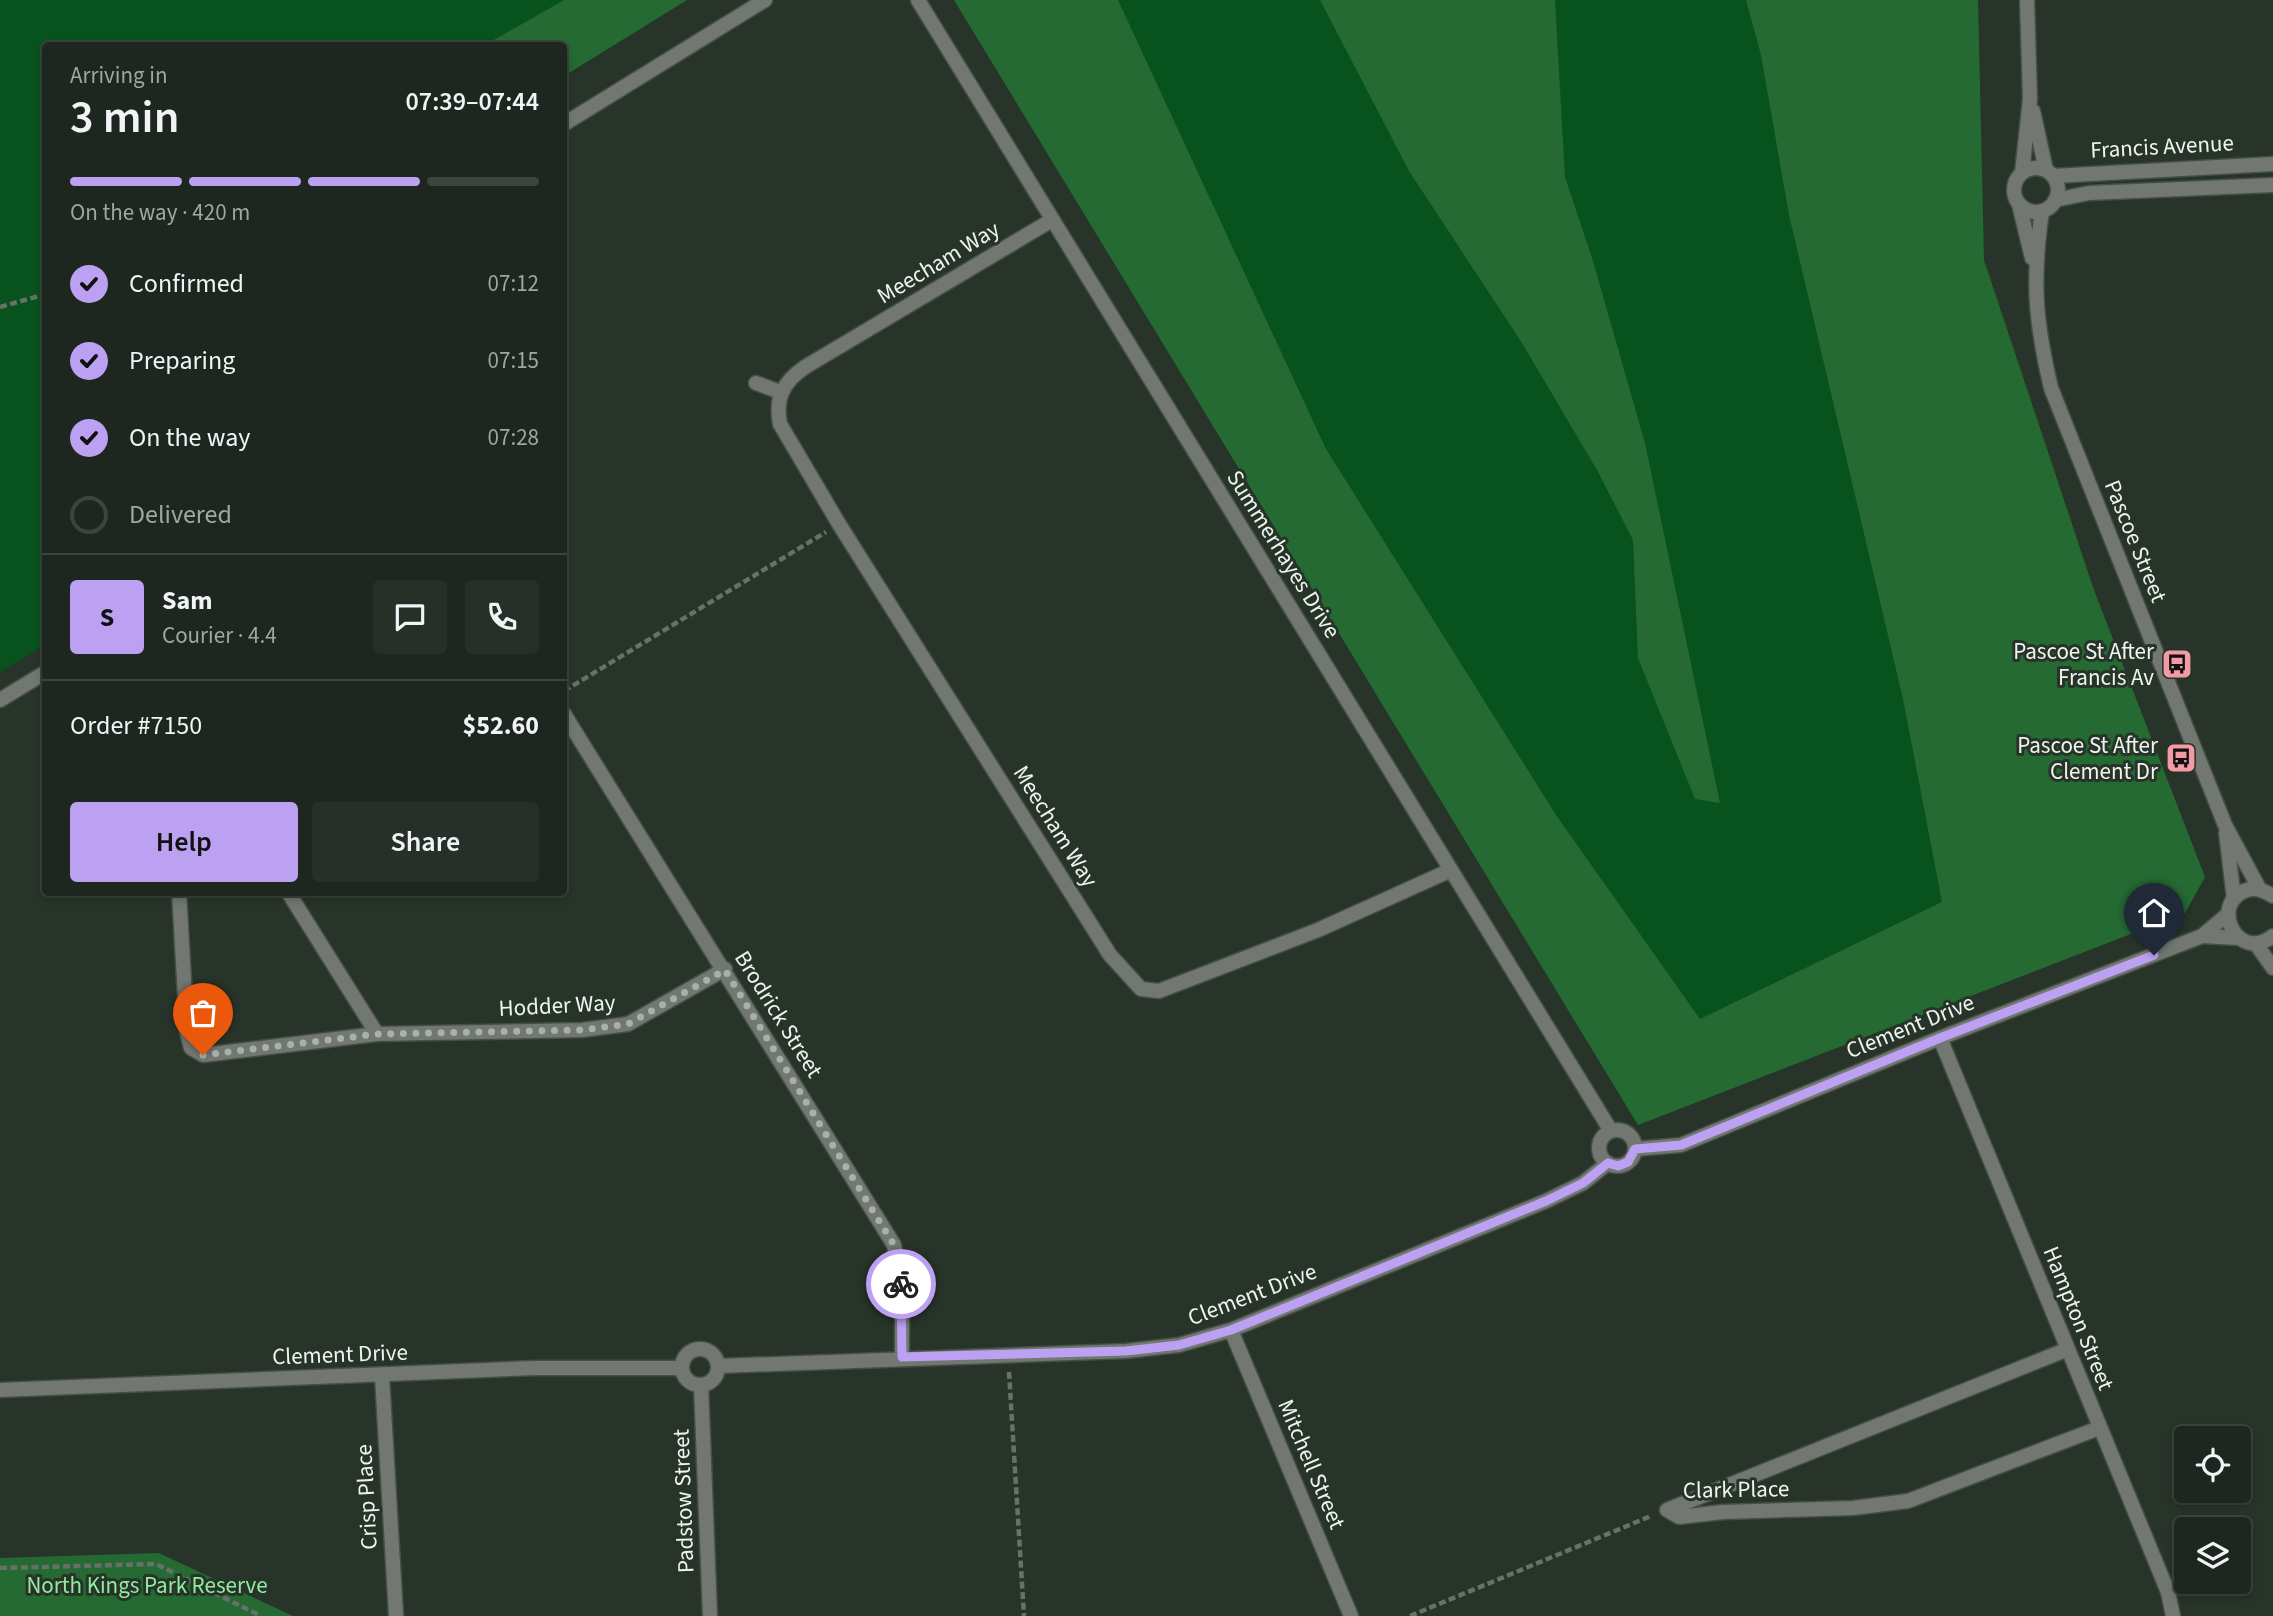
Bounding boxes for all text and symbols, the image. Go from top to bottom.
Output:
text: Arriving in [70,59,168,92]
text: 07:39–07:44 [406,83,539,120]
text: 3 min [70,85,179,150]
street label: Francis Avenue [2089,126,2235,167]
text: On the way · 420 m [70,196,250,229]
street label: Meecham Way [871,213,1006,312]
icon: check [70,265,108,303]
text: Confirmed [129,265,244,302]
text: 07:12 [488,267,539,300]
icon: check [70,342,108,380]
text: Preparing [129,342,235,379]
text: 07:15 [488,344,539,377]
icon: check [70,419,108,457]
text: On the way [129,419,250,456]
text: 07:28 [488,421,539,454]
street label: Summerhayes Drive [1219,464,1349,645]
street label: Pascoe Street [2096,475,2175,608]
text: Delivered [129,496,232,533]
button: chat [373,580,447,654]
button: phone [465,580,539,654]
text: Sam [162,582,212,619]
text: S [100,599,114,636]
text: Courier · 4.4 [162,619,277,652]
place label: Pascoe St After Francis Av [2013,635,2155,694]
bus stop icon: Pascoe St After Francis Av [2160,647,2194,681]
text: Order #7150 [70,707,202,744]
text: $52.60 [463,707,539,744]
place label: Pascoe St After Clement Dr [2017,729,2159,788]
bus stop icon: Pascoe St After Clement Dr [2164,741,2198,775]
street label: Meecham Way [1005,759,1106,894]
button: Help [70,802,298,882]
button: Share [312,802,539,882]
pin [2124,883,2184,955]
icon: home [2135,894,2173,932]
street label: Brodrick Street [726,944,831,1084]
pin [173,983,233,1055]
street label: Hodder Way [498,986,617,1025]
street label: Clement Drive [1841,986,1979,1067]
icon: bag [184,994,222,1032]
street label: Hampton Street [2035,1241,2123,1395]
courier [866,1249,936,1319]
street label: Clement Drive [1183,1255,1321,1334]
icon: bike [882,1265,920,1303]
street label: Clement Drive [272,1336,408,1373]
street label: Mitchell Street [1269,1394,1354,1534]
map controls [2174,1426,2251,1594]
button: locate [2174,1426,2251,1503]
street label: Padstow Street [664,1428,703,1574]
street label: Crisp Place [347,1443,386,1551]
street label: Clark Place [1683,1472,1790,1507]
button: layers [2174,1517,2251,1594]
park label: North Kings Park Reserve [26,1569,268,1602]

